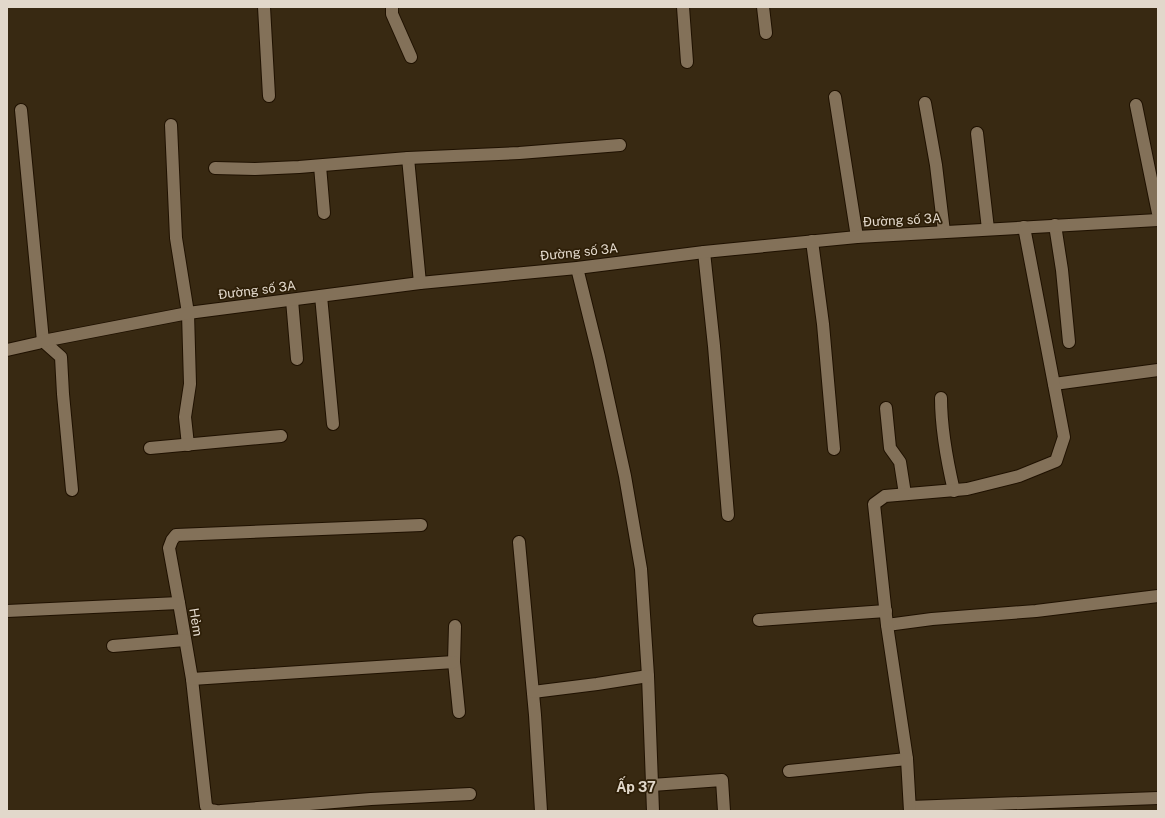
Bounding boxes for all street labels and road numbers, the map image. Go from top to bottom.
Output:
street label: Đường số 3A [862,210,942,230]
street label: Đường số 3A [539,240,619,264]
street label: Đường số 3A [217,278,297,302]
street label: Hẻm [186,607,206,637]

